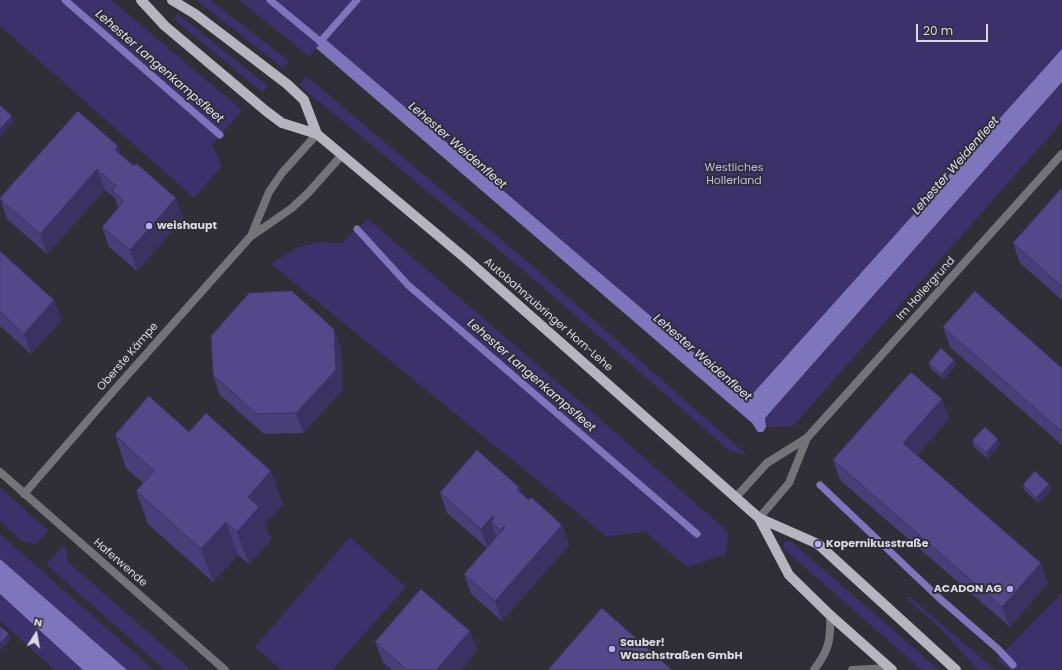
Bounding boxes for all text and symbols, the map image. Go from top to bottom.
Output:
water label: Lehester Langenkampsfleet [92,7,226,127]
scale bar [918,16,990,42]
text: 20 m [923,22,953,39]
water label: Lehester Weidenfleet [405,99,509,193]
water label: Lehester Weidenfleet [909,114,1003,218]
park label: Westliches Hollerland [705,161,763,187]
place label: weishaupt [157,219,217,233]
marker: weishaupt [144,221,154,231]
street label: Im Hollergrund [894,254,958,324]
street label: Autobahnzubringer Horn-Lehe [481,255,615,375]
water label: Lehester Weidenfleet [650,311,754,405]
water label: Lehester Langenkampsfleet [464,316,598,436]
street label: Oberste Kämpe [95,320,161,394]
street label: Haferwende [90,536,150,590]
place label: Kopernikusstraße [826,537,929,551]
marker: Kopernikusstraße [813,539,823,549]
place label: ACADON AG [934,582,1002,596]
marker: ACADON AG [1005,584,1015,594]
north arrow [16,614,56,654]
text: N [33,614,44,631]
place label: Sauber! Waschstraßen GmbH [620,636,742,662]
marker: Sauber! Waschstraßen GmbH [607,644,617,654]

